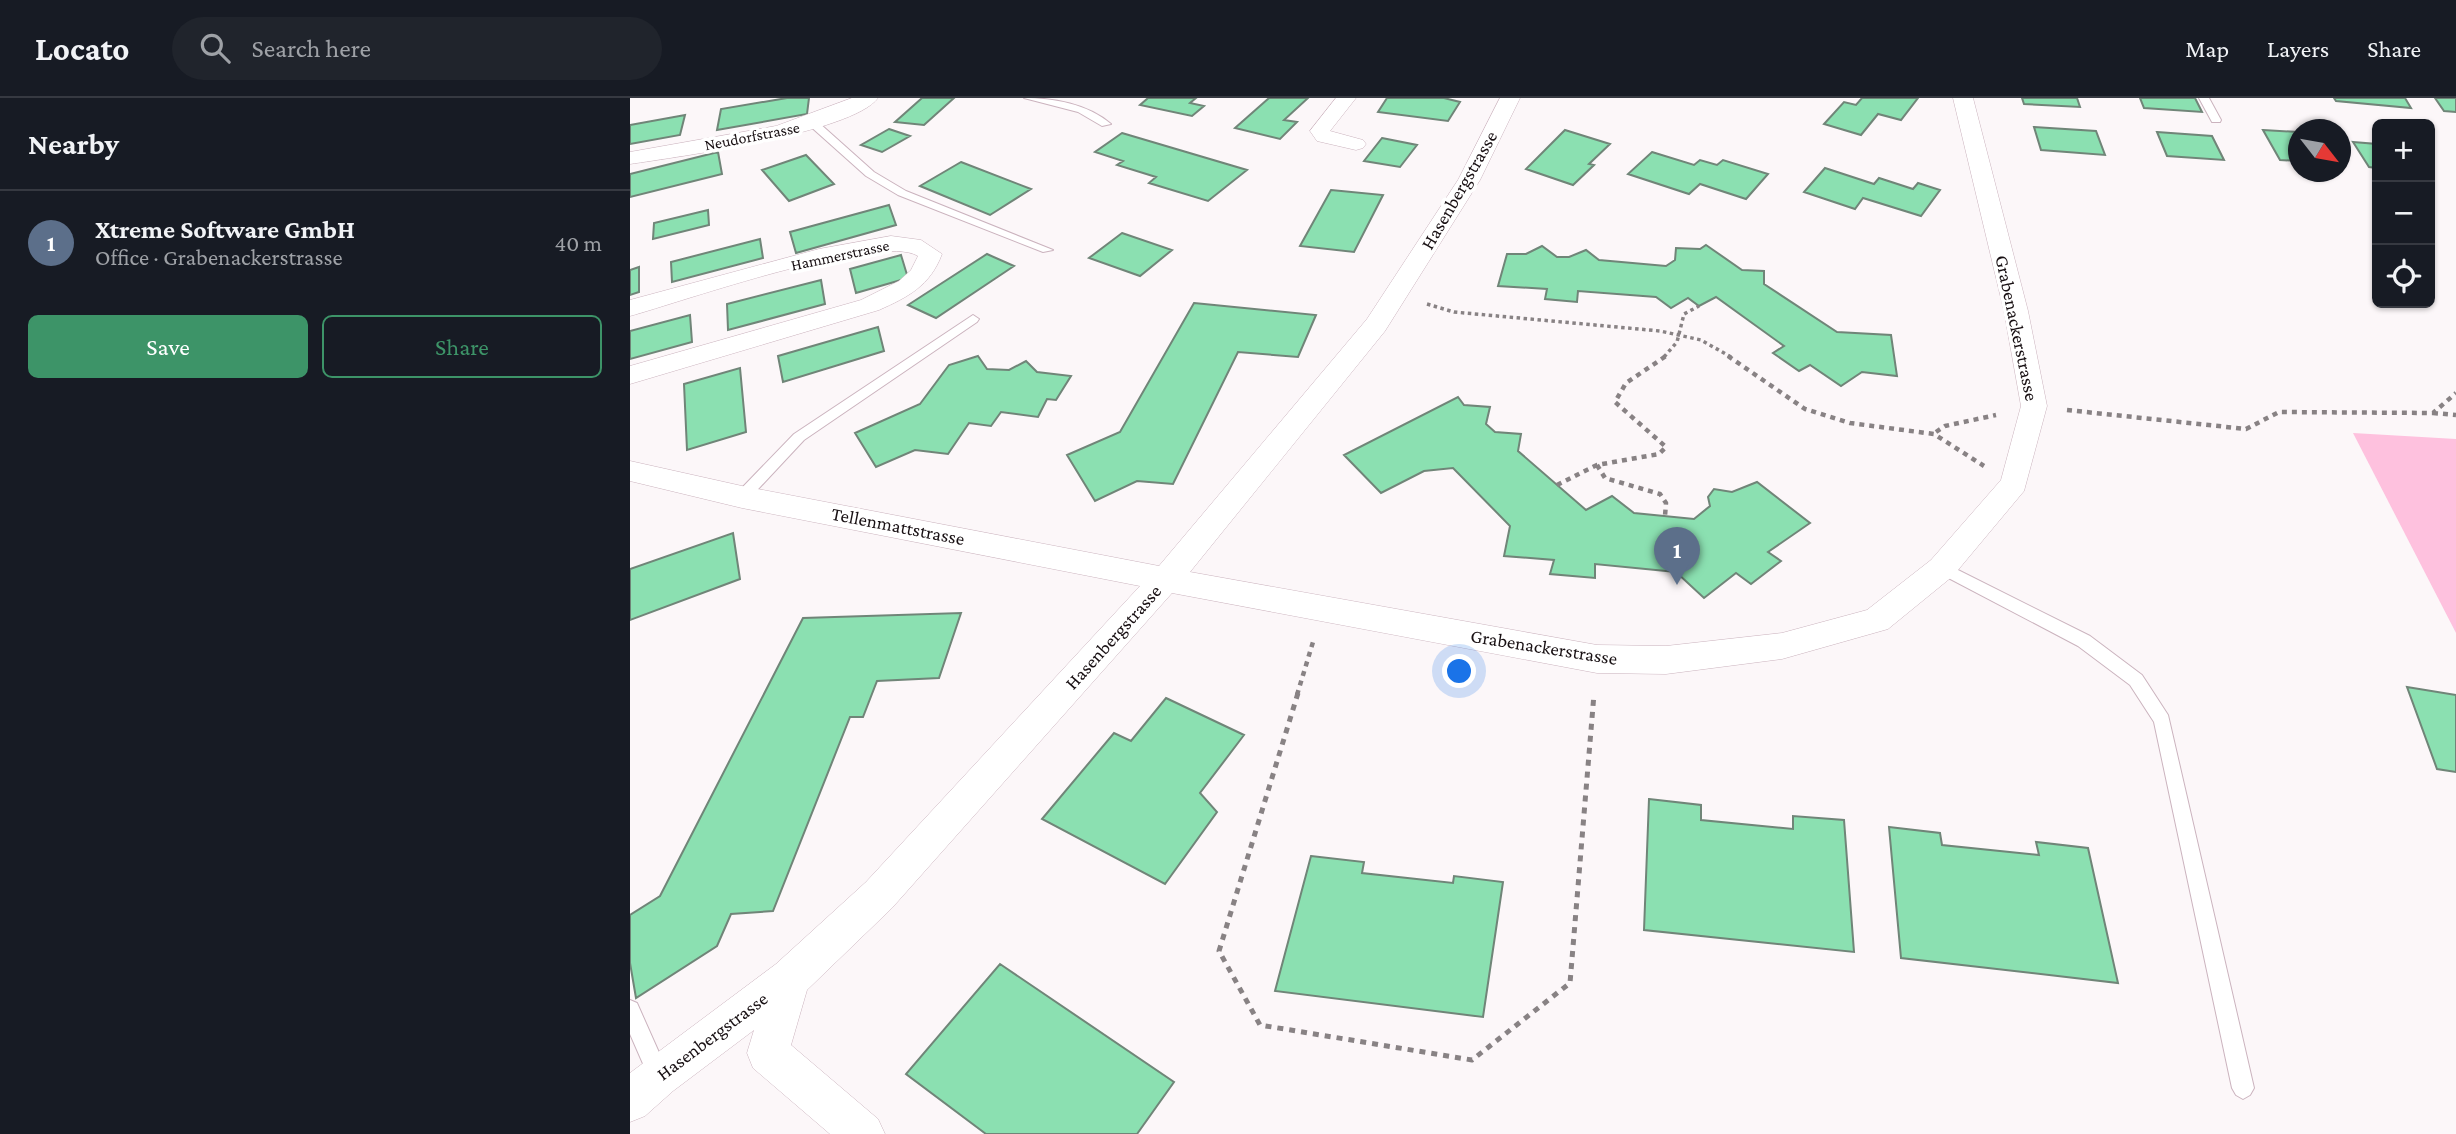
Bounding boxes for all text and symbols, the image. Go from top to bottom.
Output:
search box [172,17,662,80]
icon: search [196,29,234,67]
text: Locato [35,30,130,67]
text: Search here [252,34,371,63]
text: Map [2185,35,2229,62]
text: Layers [2267,35,2329,62]
text: Share [2367,35,2421,62]
street label: Neudorfstrasse [703,118,801,154]
north arrow [2288,119,2351,182]
map controls [2372,119,2435,308]
button: + [2372,119,2435,182]
text: Nearby [28,127,119,160]
street label: Hasenbergstrasse [1417,127,1501,253]
button: − [2372,182,2435,245]
text: Xtreme Software GmbH [95,215,355,244]
text: 1 [47,230,55,256]
text: 40 m [554,230,602,256]
street label: Hammerstrasse [789,236,891,274]
text: Office · Grabenackerstrasse [95,244,343,270]
button: locate [2372,245,2435,308]
street label: Grabenackerstrasse [1991,253,2043,403]
button: Save [28,315,308,378]
button: Share [322,315,602,378]
street label: Tellenmattstrasse [830,503,966,549]
pin: 1 [1654,527,1700,585]
street label: Hasenbergstrasse [1061,581,1165,693]
street label: Grabenackerstrasse [1469,625,1619,669]
your location [1442,654,1476,688]
street label: Hasenbergstrasse [653,988,771,1084]

